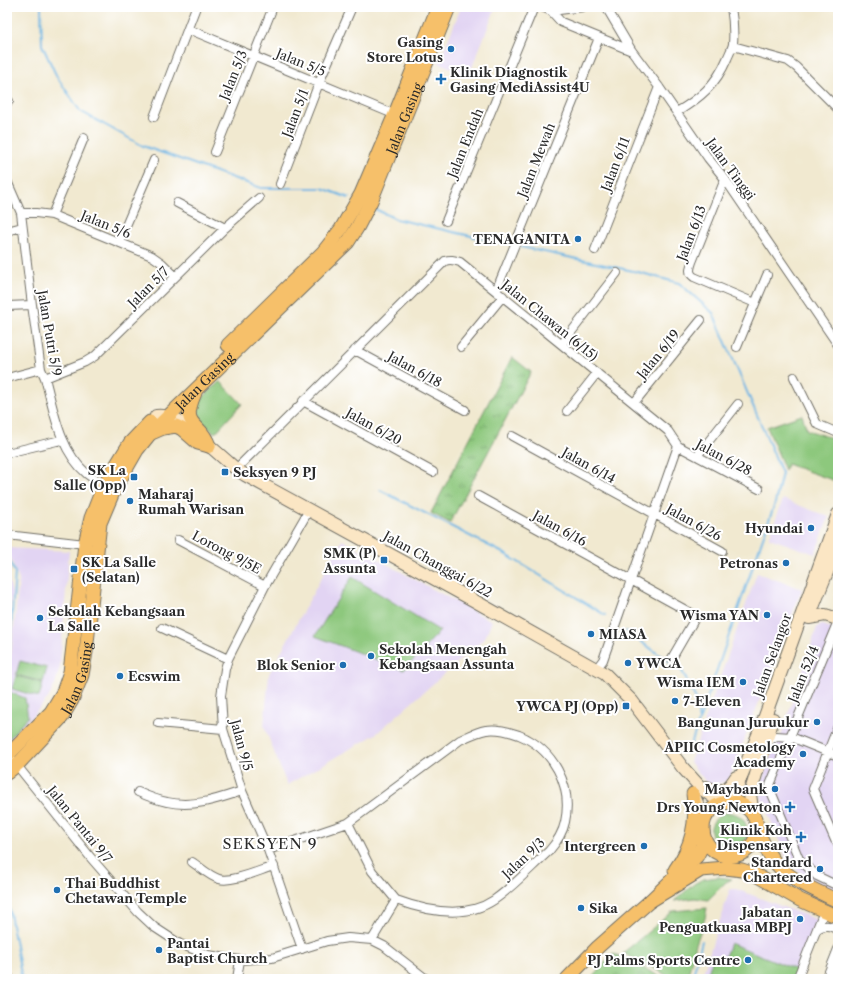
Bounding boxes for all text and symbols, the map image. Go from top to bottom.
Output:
place label: Gasing Store Lotus [367,34,443,65]
street label: Jalan 5/5 [272,44,328,79]
marker: Gasing Store Lotus [446,44,456,54]
street label: Jalan 5/3 [215,48,250,104]
place label: Klinik Diagnostik Gasing MediAssist4U [450,64,590,95]
marker: Klinik Diagnostik Gasing MediAssist4U [435,73,447,85]
street label: Jalan Gasing [382,80,426,158]
street label: Jalan 5/1 [278,86,312,141]
street label: Jalan Endah [443,106,486,182]
street label: Jalan Mewah [513,120,558,201]
street label: Jalan Tinggi [702,133,759,203]
street label: Jalan 6/11 [597,134,633,195]
street label: Jalan 6/13 [672,203,709,265]
street label: Jalan 5/6 [77,206,134,241]
place label: TENAGANITA [473,231,571,247]
marker: TENAGANITA [573,234,583,244]
street label: Jalan 5/7 [123,263,172,312]
street label: Jalan Chawan (6/15) [497,275,601,364]
street label: Jalan Putri 5/9 [34,287,65,377]
street label: Jalan 6/19 [632,326,683,384]
street label: Jalan 6/18 [384,347,445,390]
street label: Jalan Gasing [170,349,237,415]
street label: Jalan 6/20 [341,403,405,448]
street label: Jalan 6/28 [692,435,755,478]
street label: Jalan 6/14 [558,443,619,486]
place label: SK La Salle (Opp) [54,462,126,493]
place label: Seksyen 9 PJ [233,464,316,480]
marker: Seksyen 9 PJ [220,467,230,477]
marker: SK La Salle (Opp) [129,472,139,482]
place label: Maharaj Rumah Warisan [138,486,244,517]
marker: Maharaj Rumah Warisan [125,496,135,506]
street label: Jalan 6/26 [662,499,725,544]
street label: Jalan 6/16 [529,506,590,549]
place label: Hyundai [745,520,803,536]
marker: Hyundai [806,523,816,533]
street label: Jalan Changgai 6/22 [379,526,495,601]
street label: Lorong 9/5E [190,527,264,577]
place label: SMK (P) Assunta [323,545,376,576]
place label: SK La Salle (Selatan) [82,554,156,585]
marker: SMK (P) Assunta [379,555,389,565]
place label: Petronas [719,555,778,571]
marker: Petronas [781,558,791,568]
marker: SK La Salle (Selatan) [69,564,79,574]
place label: Sekolah Kebangsaan La Salle [48,603,185,634]
place label: Wisma YAN [679,607,759,623]
marker: Wisma YAN [762,610,772,620]
street label: Jalan Selangor [749,611,795,701]
marker: Sekolah Kebangsaan La Salle [35,613,45,623]
place label: MIASA [599,626,647,642]
marker: MIASA [586,629,596,639]
street label: Jalan Gasing [56,641,95,719]
place label: Sekolah Menengah Kebangsaan Assunta [379,641,515,672]
street label: Jalan 52/4 [784,643,822,707]
marker: Sekolah Menengah Kebangsaan Assunta [366,651,376,661]
place label: YWCA [635,655,682,671]
place label: Blok Senior [257,657,336,673]
marker: YWCA [623,658,633,668]
marker: Blok Senior [338,660,348,670]
place label: Ecswim [128,668,181,684]
marker: Ecswim [115,671,125,681]
place label: Wisma IEM [656,674,735,690]
marker: Wisma IEM [738,677,748,687]
place label: 7-Eleven [683,693,741,709]
marker: 7-Eleven [670,696,680,706]
place label: YWCA PJ (Opp) [515,698,618,714]
marker: YWCA PJ (Opp) [621,701,631,711]
place label: Bangunan Juruukur [677,714,810,730]
street label: Jalan 9/5 [227,716,257,772]
marker: Bangunan Juruukur [812,717,822,727]
place label: APIIC Cosmetology Academy [663,739,796,770]
marker: APIIC Cosmetology Academy [798,749,808,759]
street label: Jalan Pantai 9/7 [43,781,116,866]
place label: Maybank [705,781,767,797]
marker: Maybank [770,784,780,794]
place label: Drs Young Newton [656,799,781,815]
marker: Drs Young Newton [784,801,796,813]
place label: Klinik Koh Dispensary [717,822,793,853]
marker: Klinik Koh Dispensary [795,831,807,843]
district label: SEKSYEN 9 [222,834,318,853]
street label: Jalan 9/3 [497,834,548,883]
place label: Intergreen [564,838,636,854]
marker: Intergreen [639,841,649,851]
place label: Standard Chartered [743,854,812,885]
marker: Standard Chartered [815,864,825,874]
place label: Thai Buddhist Chetawan Temple [65,875,187,906]
marker: Thai Buddhist Chetawan Temple [52,885,62,895]
place label: Sika [589,900,618,916]
marker: Sika [576,903,586,913]
place label: Jabatan Penguatkuasa MBPJ [659,904,792,935]
marker: Jabatan Penguatkuasa MBPJ [795,914,805,924]
place label: Pantai Baptist Church [167,935,268,966]
marker: Pantai Baptist Church [154,945,164,955]
place label: PJ Palms Sports Centre [587,952,740,968]
marker: PJ Palms Sports Centre [743,955,753,965]

